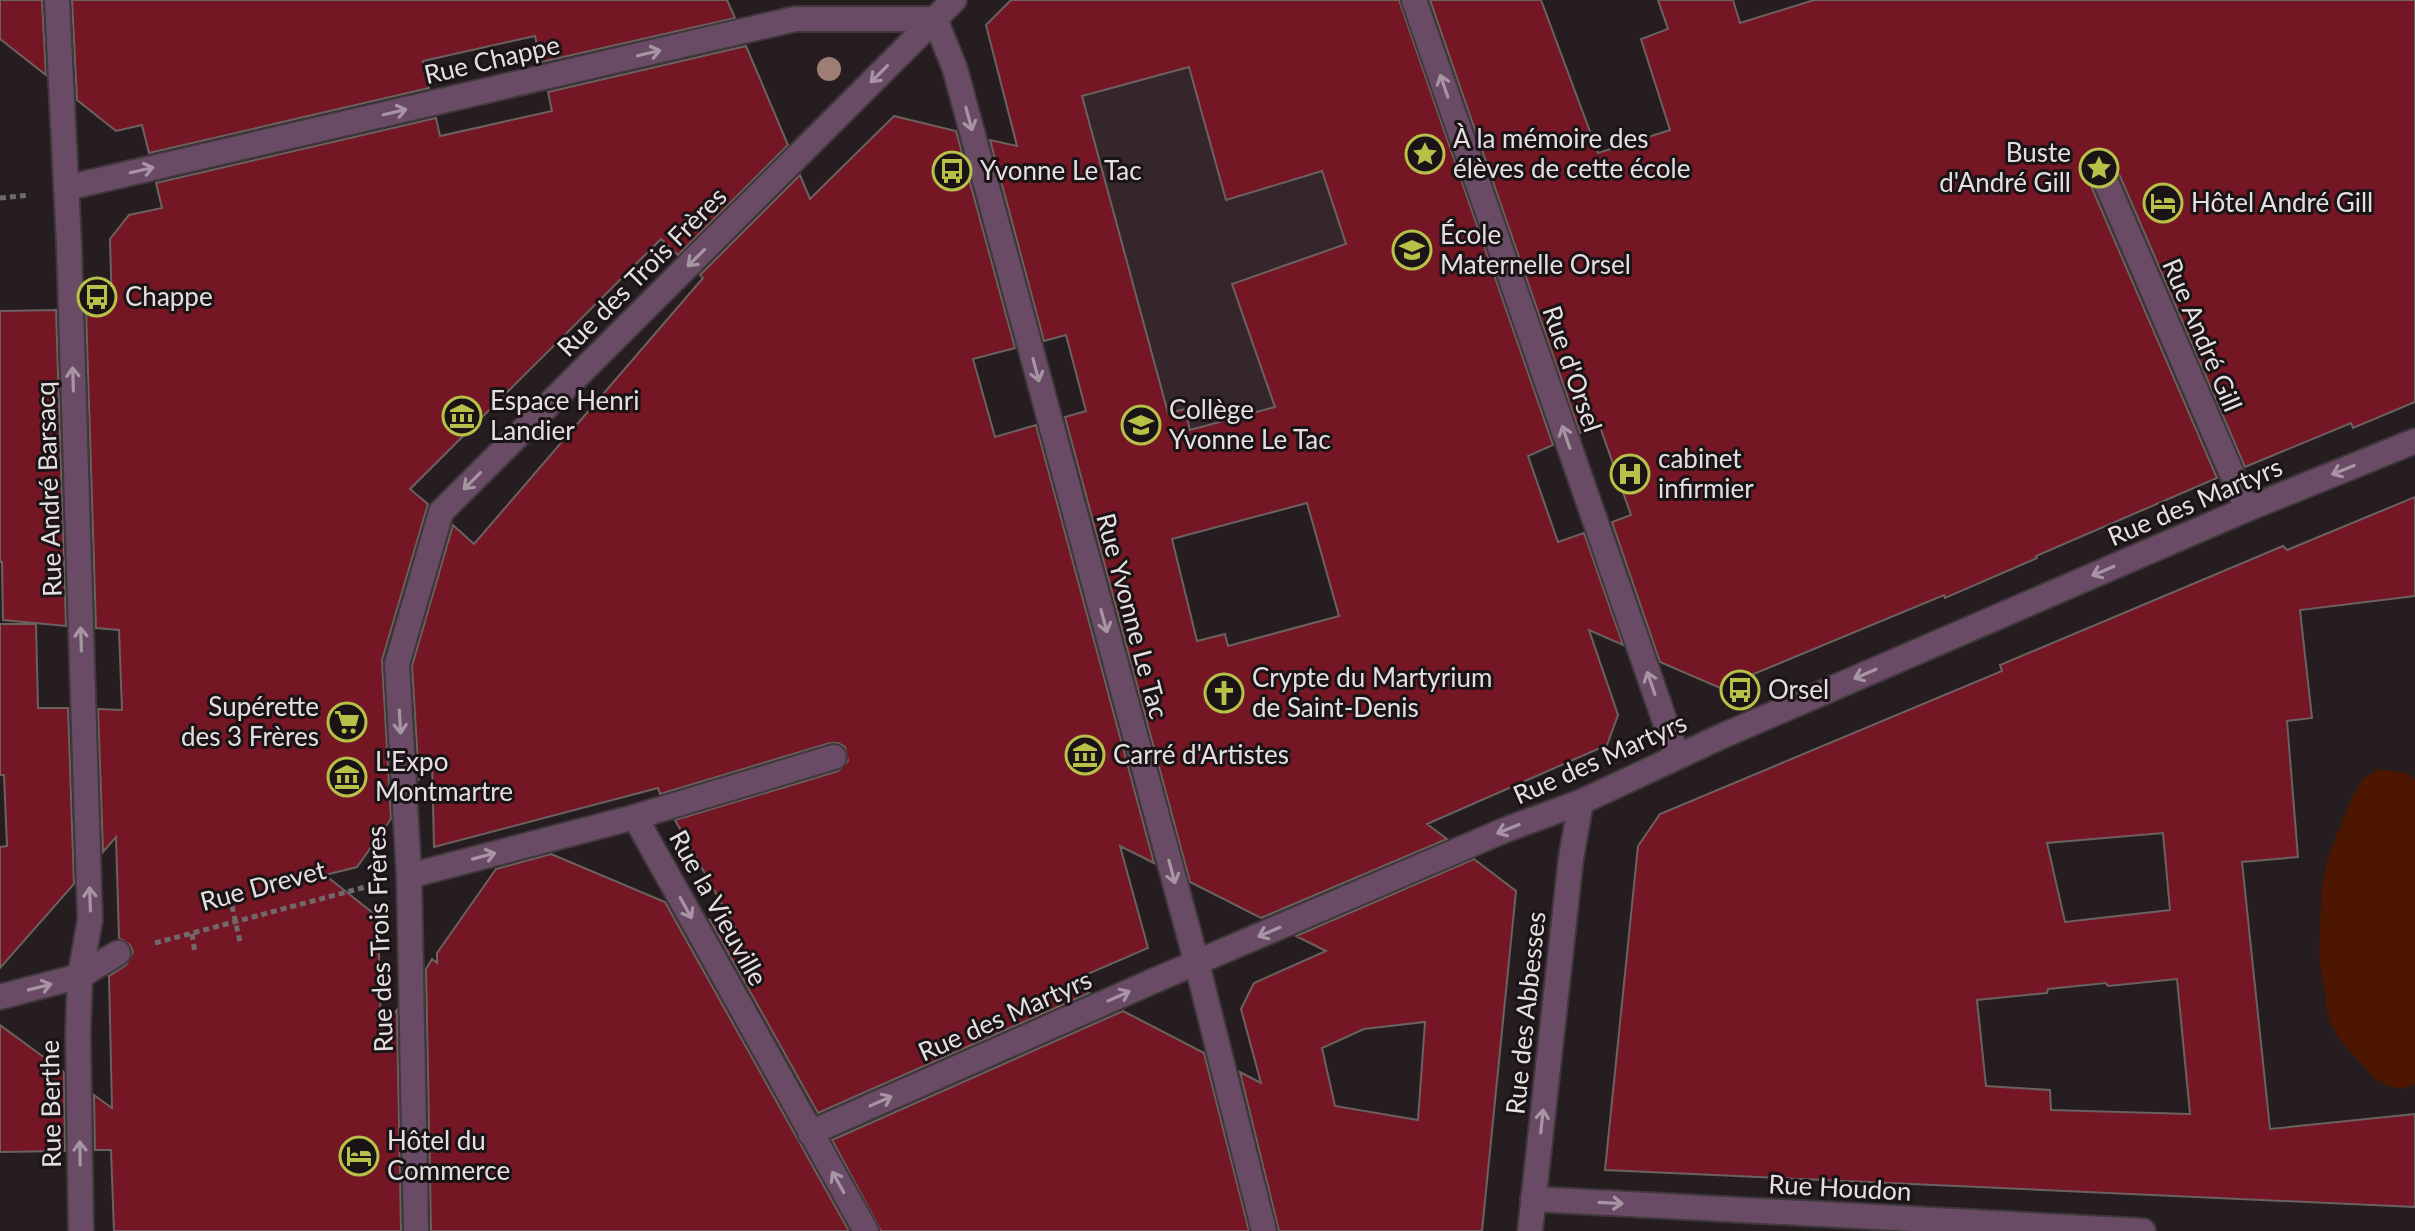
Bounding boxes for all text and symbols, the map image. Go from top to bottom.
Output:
street label: Rue Chappe [421,28,563,90]
one-way arrow [635,45,661,60]
one-way arrow [870,64,889,84]
one-way arrow [1435,74,1450,99]
one-way arrow [382,103,407,118]
one-way arrow [962,106,977,132]
place label: À la mémoire des élèves de cette école [1453,122,1690,184]
place icon: À la mémoire des élèves de cette école [1404,133,1446,175]
place label: Buste d'André Gill [1939,136,2071,198]
place icon: Buste d'André Gill [2078,147,2120,189]
bus stop icon: Yvonne Le Tac [931,150,973,192]
place label: Yvonne Le Tac [980,154,1142,186]
one-way arrow [128,162,154,177]
street label: Rue des Trois Frères [550,180,733,363]
hotel icon: Hôtel André Gill [2142,182,2184,224]
place label: Hôtel André Gill [2191,186,2373,218]
place label: École Maternelle Orsel [1440,218,1631,280]
school or university icon: École Maternelle Orsel [1391,229,1433,271]
one-way arrow [686,248,705,268]
street label: Rue André Gill [2156,253,2250,416]
bus stop icon: Chappe [76,276,118,318]
place label: Chappe [125,280,213,312]
street label: Rue d'Orsel [1536,301,1609,436]
one-way arrow [1030,357,1045,383]
one-way arrow [66,366,81,393]
street label: Rue André Barsacq [28,381,68,597]
place label: Espace Henri Landier [490,384,640,446]
place label: Collège Yvonne Le Tac [1169,393,1331,455]
museum icon: Espace Henri Landier [441,395,483,437]
school or university icon: Collège Yvonne Le Tac [1120,404,1162,446]
one-way arrow [1557,425,1572,450]
place label: cabinet infirmier [1658,442,1754,504]
street label: Rue des Martyrs [2103,450,2287,552]
hospital icon: cabinet infirmier [1609,453,1651,495]
one-way arrow [2331,464,2356,479]
one-way arrow [463,471,482,490]
street label: Rue Yvonne Le Tac [1090,510,1176,722]
one-way arrow [2091,565,2116,580]
one-way arrow [1097,608,1112,634]
one-way arrow [74,626,89,653]
place label: Crypte du Martyrium de Saint-Denis [1252,661,1492,723]
one-way arrow [1853,668,1877,683]
bus stop icon: Orsel [1719,669,1761,711]
one-way arrow [1643,670,1658,695]
church icon: Crypte du Martyrium de Saint-Denis [1203,672,1245,714]
place label: Orsel [1768,673,1829,705]
place label: Supérette des 3 Frères [181,690,319,752]
supermarket icon: Supérette des 3 Frères [326,701,368,743]
street label: Rue des Martyrs [1508,706,1691,811]
one-way arrow [393,708,408,735]
museum icon: Carré d'Artistes [1064,734,1106,776]
place label: Carré d'Artistes [1113,738,1289,770]
place label: L'Expo Montmartre [375,745,513,807]
museum icon: L'Expo Montmartre [326,756,368,798]
one-way arrow [1496,823,1521,837]
street label: Rue la Vieuville [663,824,775,991]
street label: Rue des Trois Frères [359,825,399,1053]
one-way arrow [471,848,497,863]
street label: Rue Drevet [197,853,330,917]
one-way arrow [1165,859,1180,885]
one-way arrow [82,886,97,913]
one-way arrow [679,895,694,919]
street label: Rue des Abbesses [1498,910,1552,1116]
one-way arrow [1257,925,1282,940]
street label: Rue des Martyrs [913,963,1096,1068]
one-way arrow [26,978,52,993]
one-way arrow [1106,987,1131,1002]
street label: Rue Berthe [33,1040,67,1168]
one-way arrow [869,1093,893,1108]
one-way arrow [1534,1108,1549,1135]
place label: Hôtel du Commerce [387,1124,510,1186]
hotel icon: Hôtel du Commerce [338,1135,380,1177]
one-way arrow [72,1140,88,1167]
street label: Rue Houdon [1768,1167,1912,1207]
one-way arrow [830,1171,846,1194]
one-way arrow [1597,1196,1624,1211]

